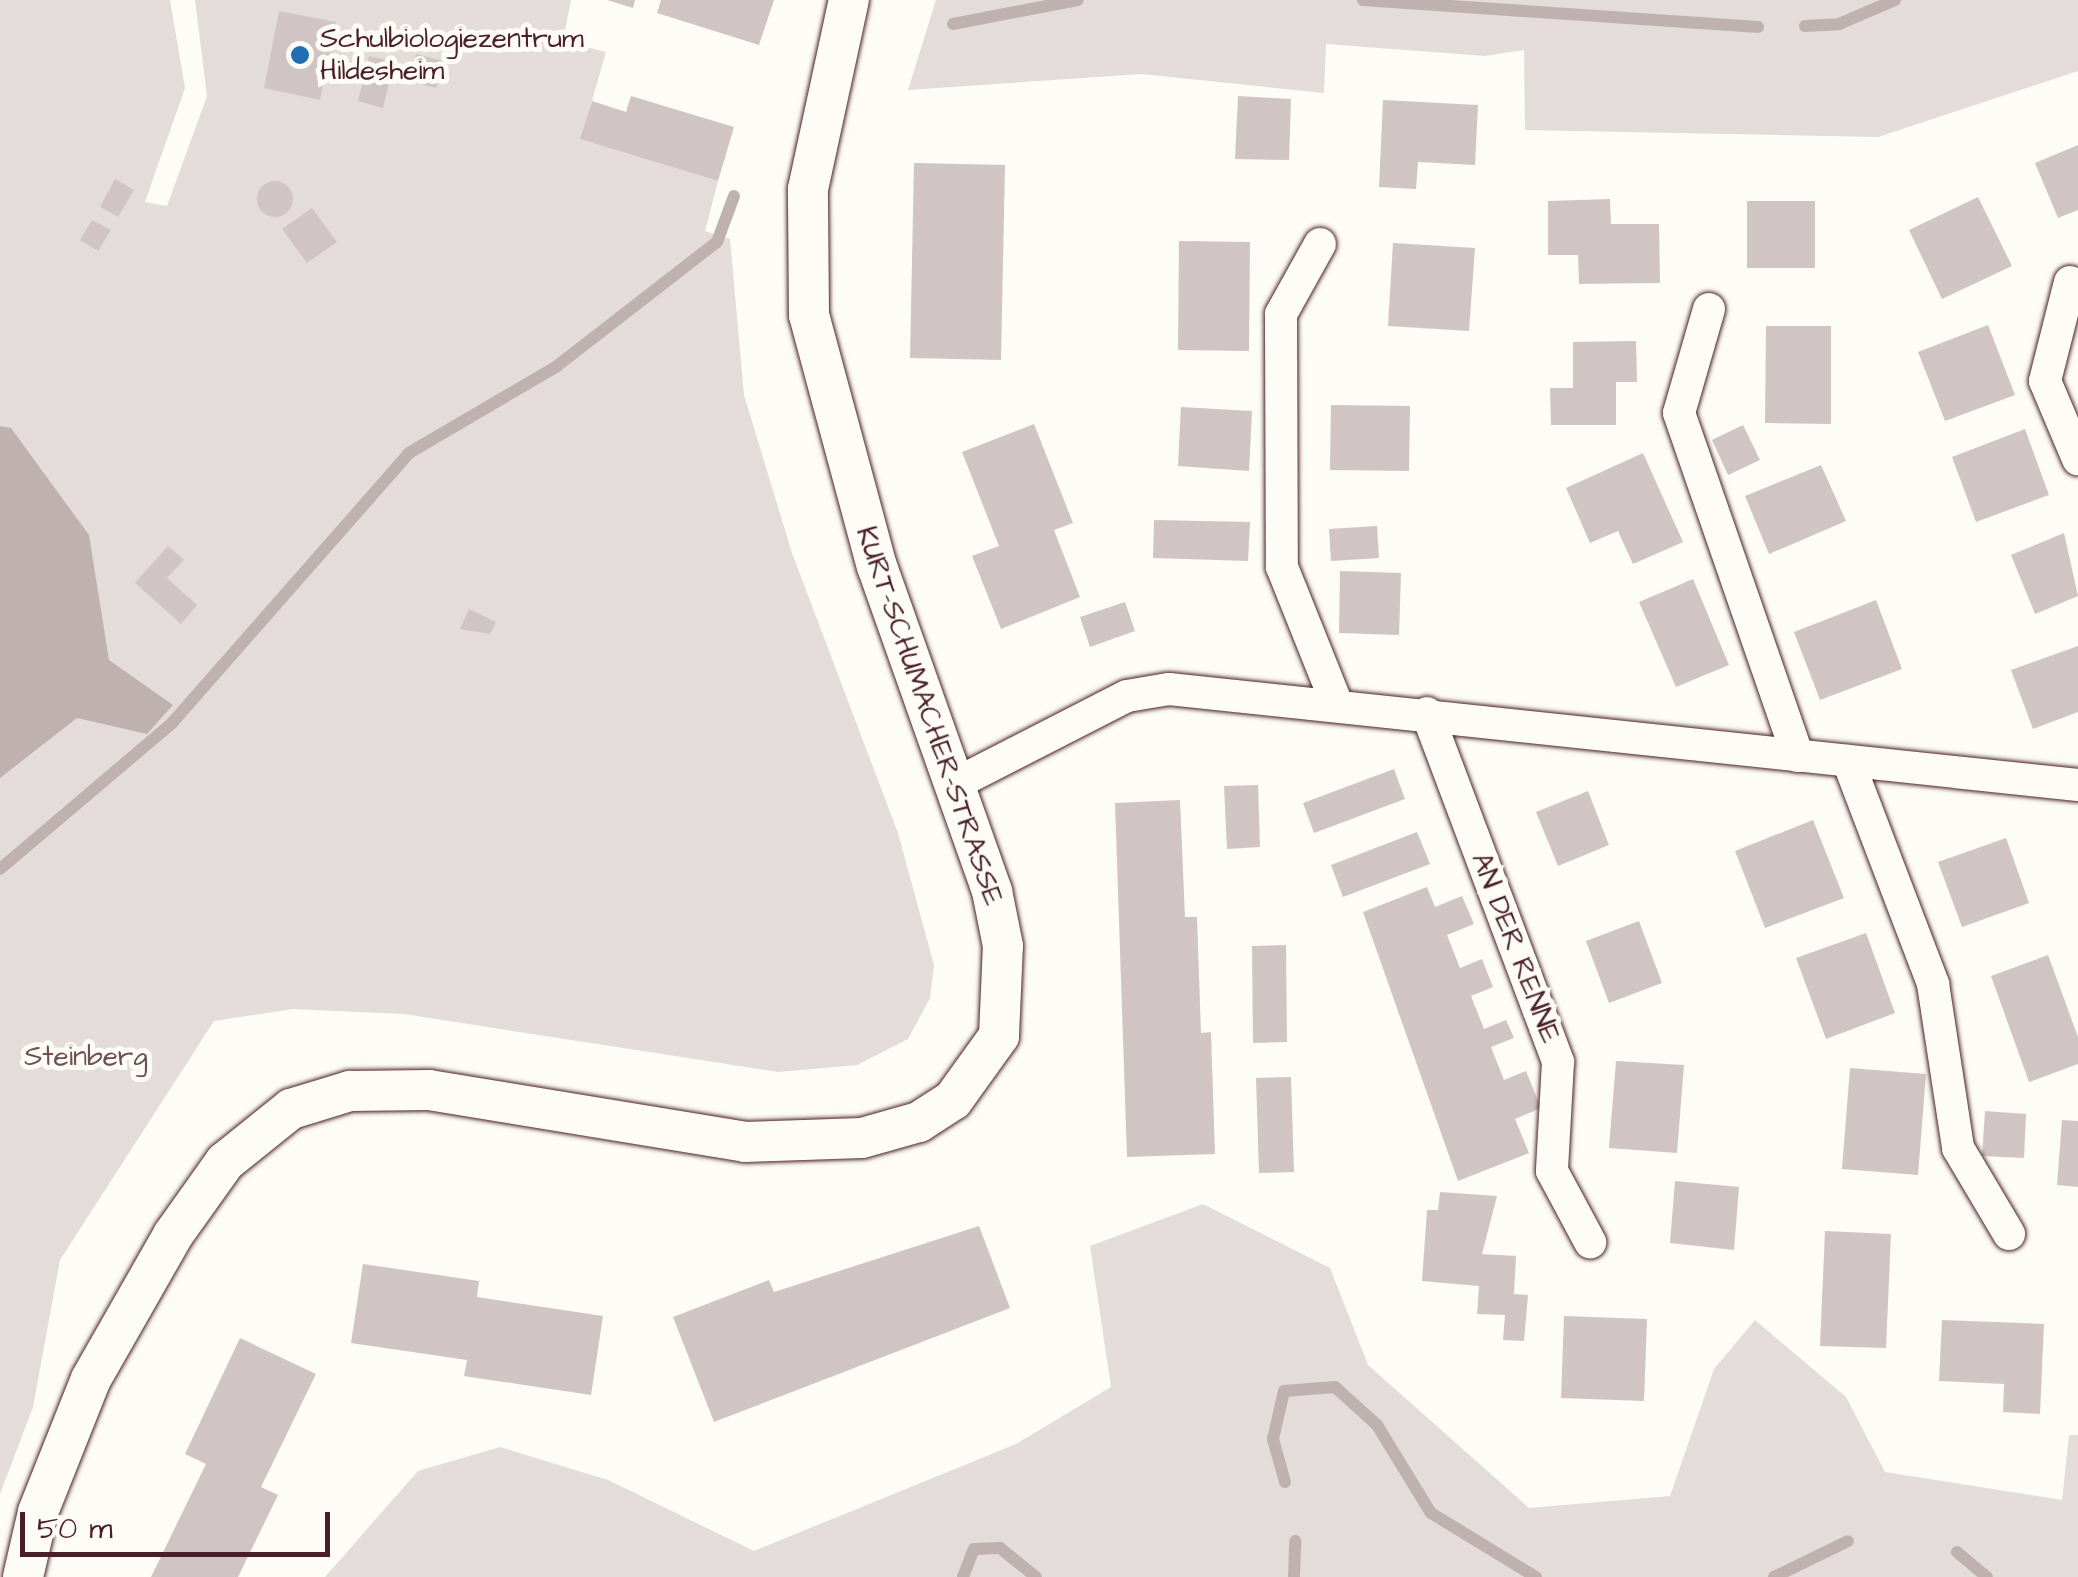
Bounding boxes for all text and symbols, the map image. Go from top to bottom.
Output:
place label: Schulbiologiezentrum Hildesheim [320,22,584,88]
marker: Schulbiologiezentrum Hildesheim [289,44,311,66]
street label: KURT-SCHUMACHER-STRASSE [848,522,1010,910]
street label: AN DER RENNE [1463,848,1567,1048]
park label: Steinberg [24,1040,148,1074]
scale bar [25,1492,335,1554]
text: 50 m [37,1508,113,1550]

